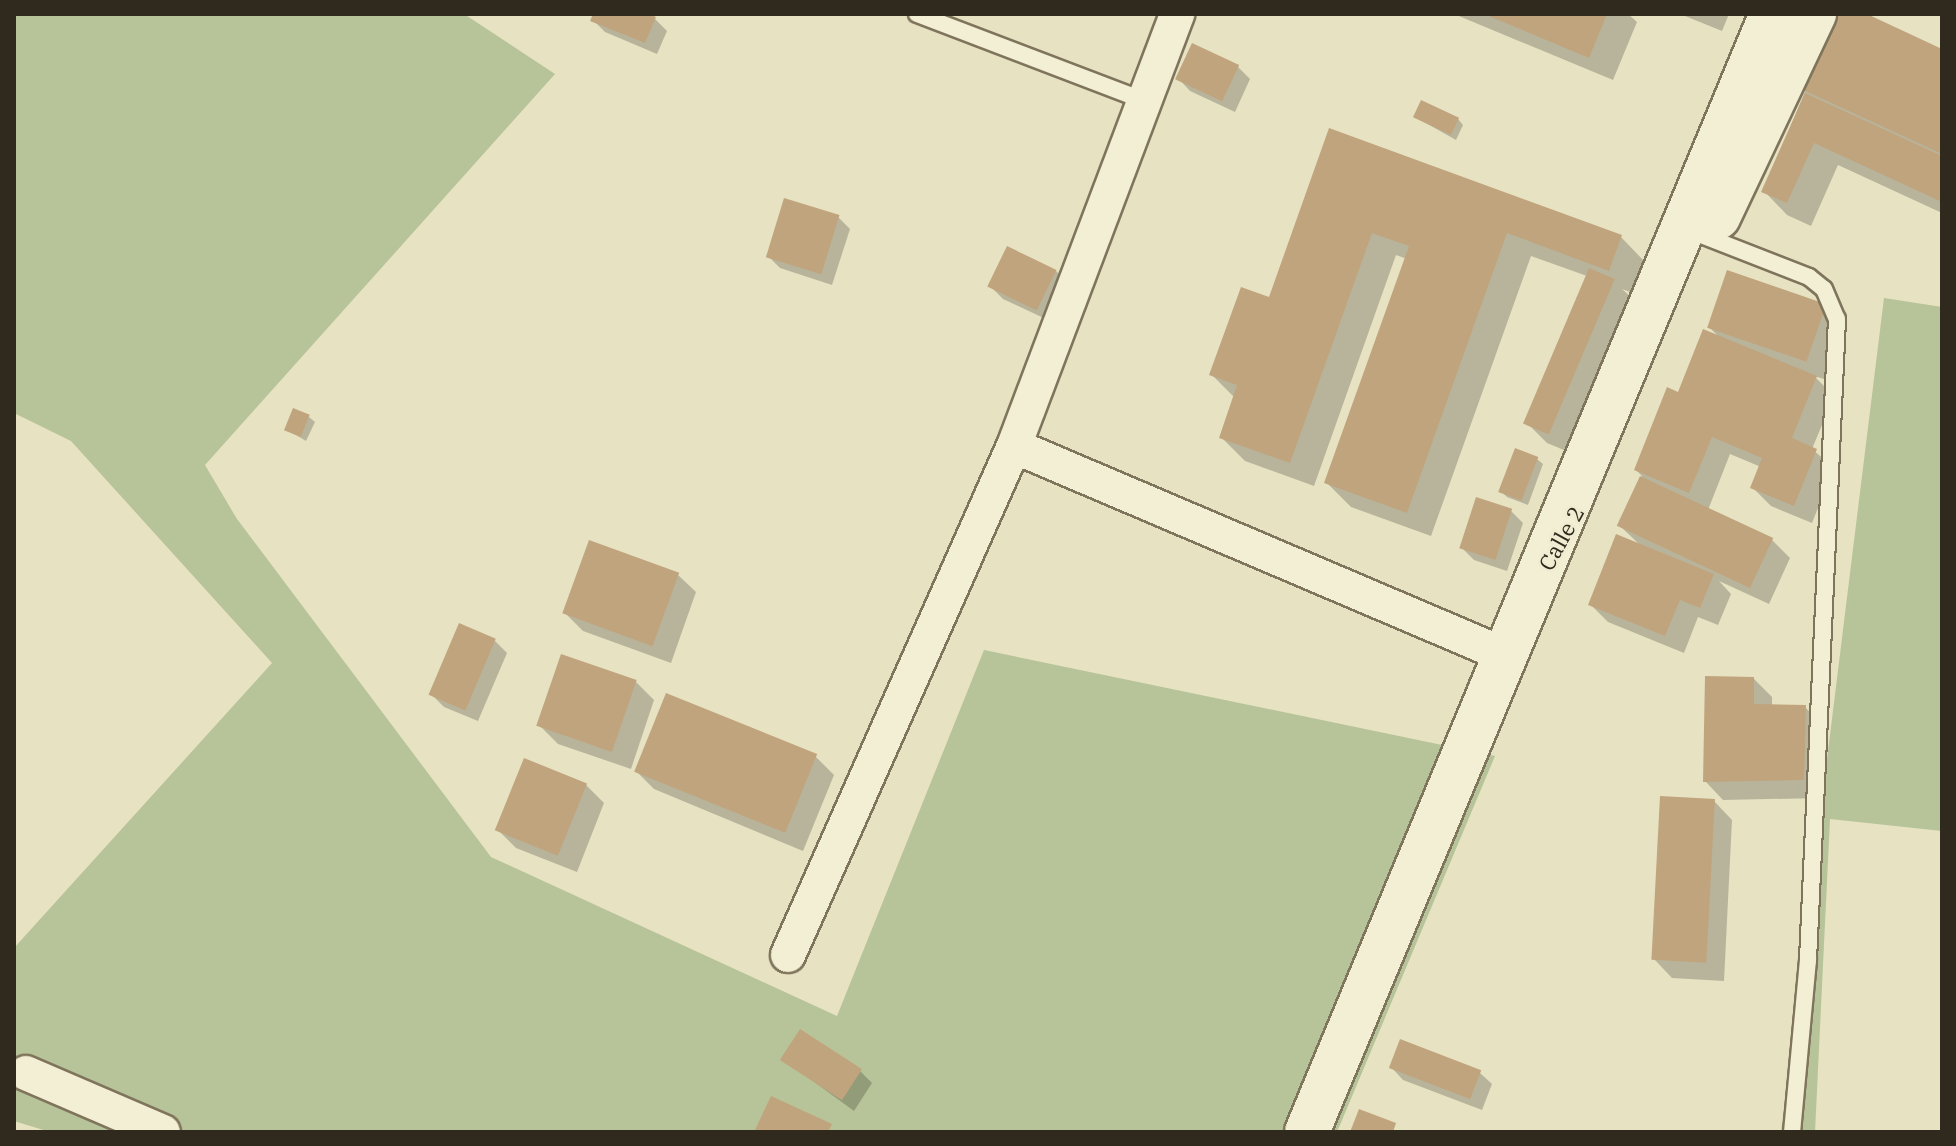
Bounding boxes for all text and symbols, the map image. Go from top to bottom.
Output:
street label: Calle 2 [1533,501,1589,575]

